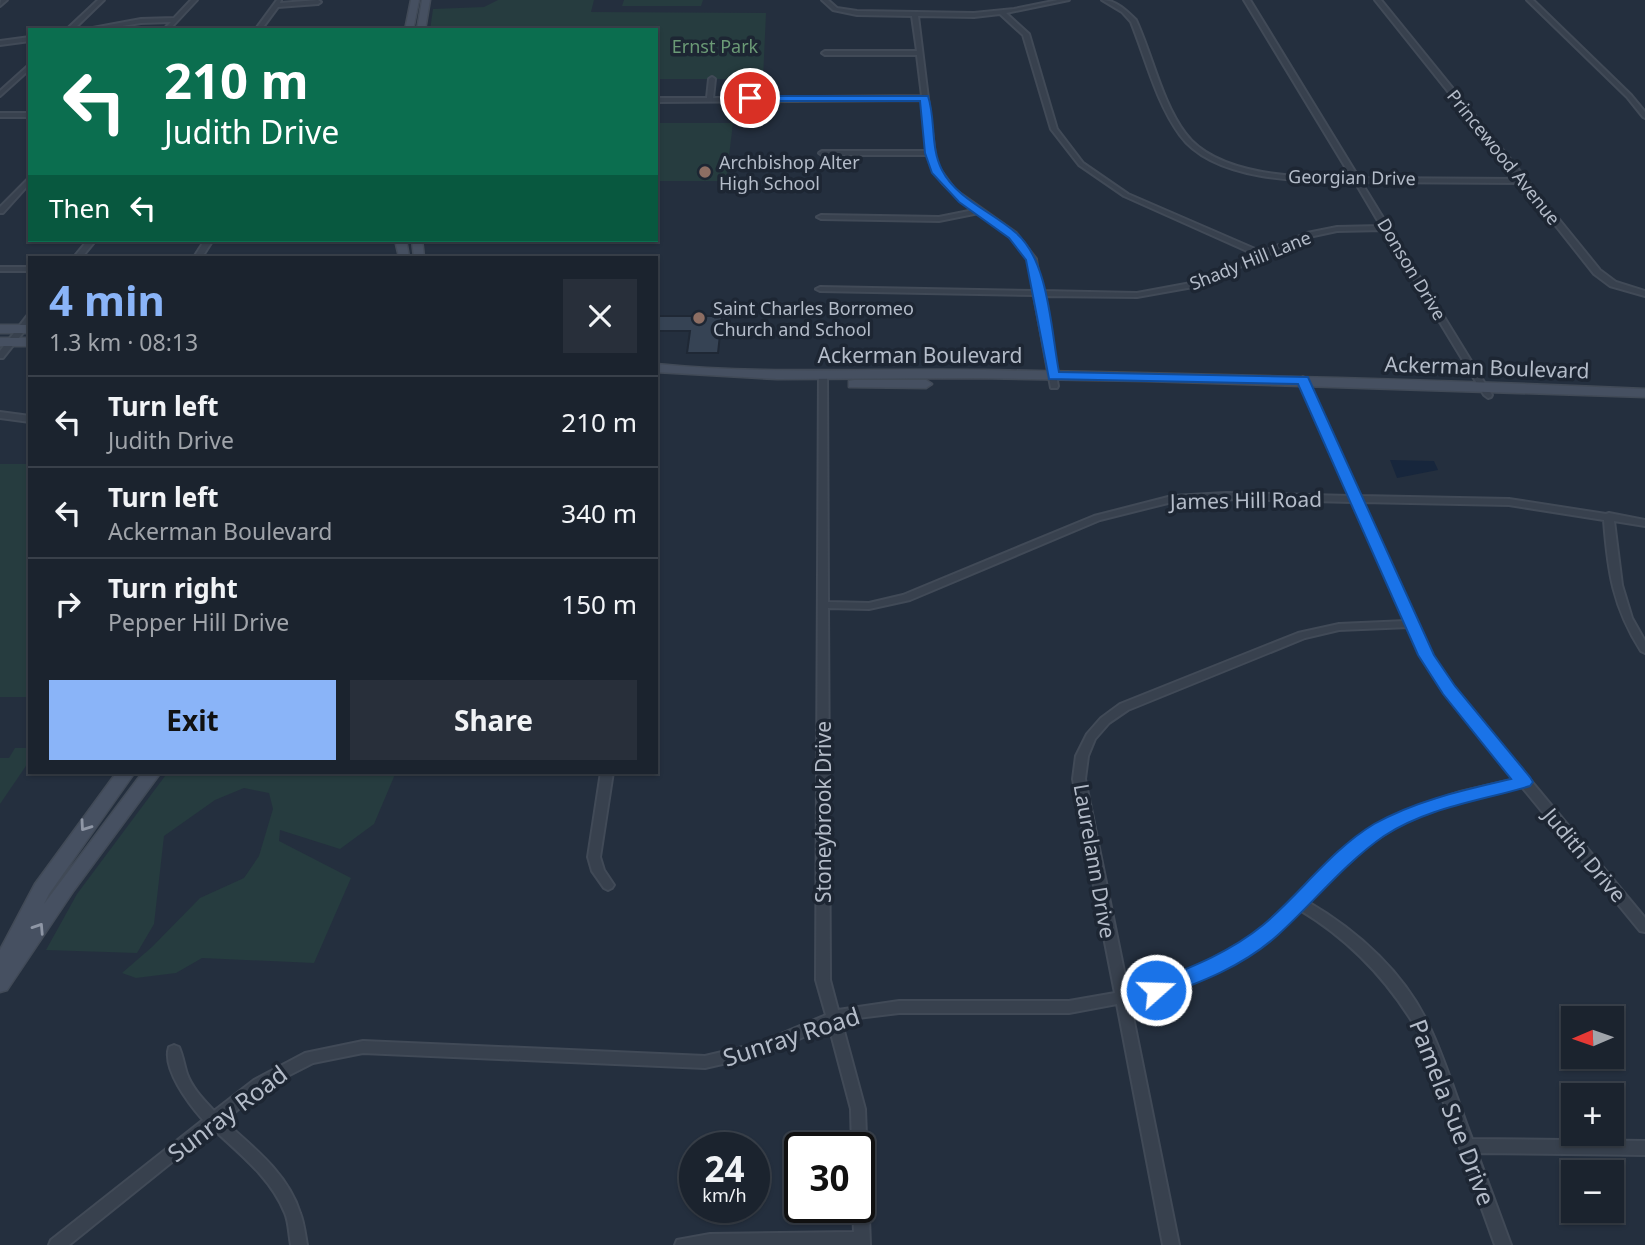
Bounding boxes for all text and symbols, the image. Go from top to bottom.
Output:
park label: Ernst Park [672,34,759,58]
text: 210 m [164,47,309,113]
icon: left [49,56,140,147]
pin [720,68,780,128]
icon: arrive [731,79,769,117]
street label: Princewood Avenue [1442,84,1566,230]
text: Judith Drive [164,110,339,153]
place label: Archbishop Alter High School [719,150,860,195]
marker: Archbishop Alter High School [697,164,713,180]
street label: Georgian Drive [1288,164,1416,190]
icon: left [124,189,162,227]
text: Then [49,190,110,226]
street label: Donson Drive [1372,214,1452,324]
street label: Shady Hill Lane [1186,225,1314,295]
text: 4 min [49,271,165,328]
button: close [563,279,637,353]
place label: Saint Charles Borromeo Church and School [713,296,914,341]
marker: Saint Charles Borromeo Church and School [691,310,707,326]
text: 1.3 km · 08:13 [49,326,198,358]
street label: Ackerman Boulevard [818,341,1022,369]
street label: Ackerman Boulevard [1384,349,1590,385]
text: Turn left [108,388,219,424]
icon: left [49,403,87,441]
text: 210 m [561,404,637,440]
text: Judith Drive [108,424,234,456]
text: Turn left [108,479,219,515]
street label: James Hill Road [1168,485,1322,515]
icon: left [49,494,87,532]
text: 340 m [561,495,637,531]
text: Ackerman Boulevard [108,515,332,547]
text: Turn right [108,570,238,606]
icon: right [49,585,87,623]
text: 150 m [561,586,637,622]
text: Pepper Hill Drive [108,606,289,638]
button: Exit [49,680,336,760]
button: Share [350,680,637,760]
street label: Stoneybrook Drive [809,721,837,903]
street label: Laurelann Drive [1068,782,1122,940]
street label: Judith Drive [1536,800,1633,908]
one-way arrow [81,818,93,831]
one-way arrow [30,923,43,936]
position arrow [1119,953,1193,1027]
street label: Sunray Road [718,998,864,1074]
north arrow [1561,1006,1624,1069]
map controls [1561,1006,1624,1223]
street label: Pamela Sue Drive [1402,1014,1504,1210]
street label: Sunray Road [160,1057,294,1169]
button: + [1561,1083,1624,1146]
speed limit sign: 30 [784,1132,875,1223]
text: 24 [704,1145,745,1192]
button: − [1561,1160,1624,1223]
text: km/h [702,1183,747,1207]

